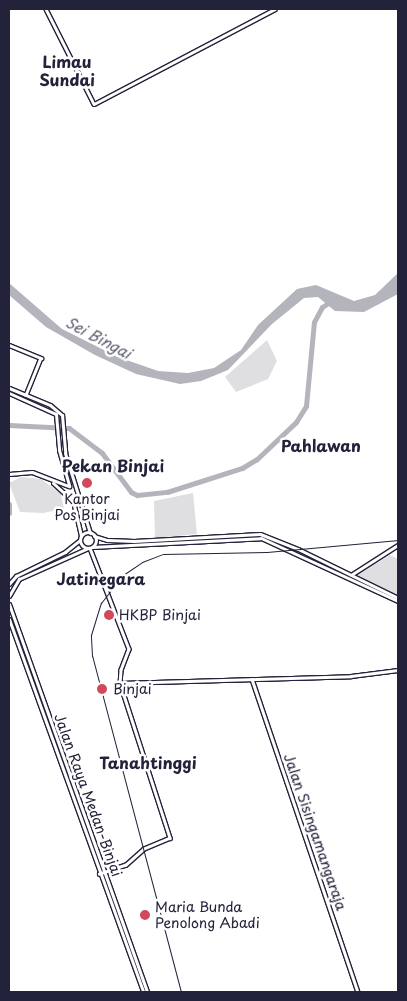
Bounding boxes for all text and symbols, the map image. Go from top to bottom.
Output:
district label: Limau Sundai [39,51,95,89]
water label: Sei Bingai [63,312,135,362]
district label: Pahlawan [281,435,361,455]
district label: Pekan Binjai [62,455,164,475]
marker: Kantor Pos Binjai [81,477,93,489]
place label: Kantor Pos Binjai [54,491,120,524]
district label: Jatinegara [57,568,145,588]
place label: HKBP Binjai [119,607,200,623]
marker: HKBP Binjai [103,609,115,621]
place label: Binjai [113,681,152,697]
marker: Binjai [95,682,109,696]
street label: Jalan Raya Medan-Binjai [51,711,125,879]
street label: Jalan Sisingamangaraja [280,751,350,913]
district label: Tanahtinggi [99,752,197,772]
place label: Maria Bunda Penolong Abadi [155,899,259,932]
marker: Maria Bunda Penolong Abadi [139,909,151,921]

